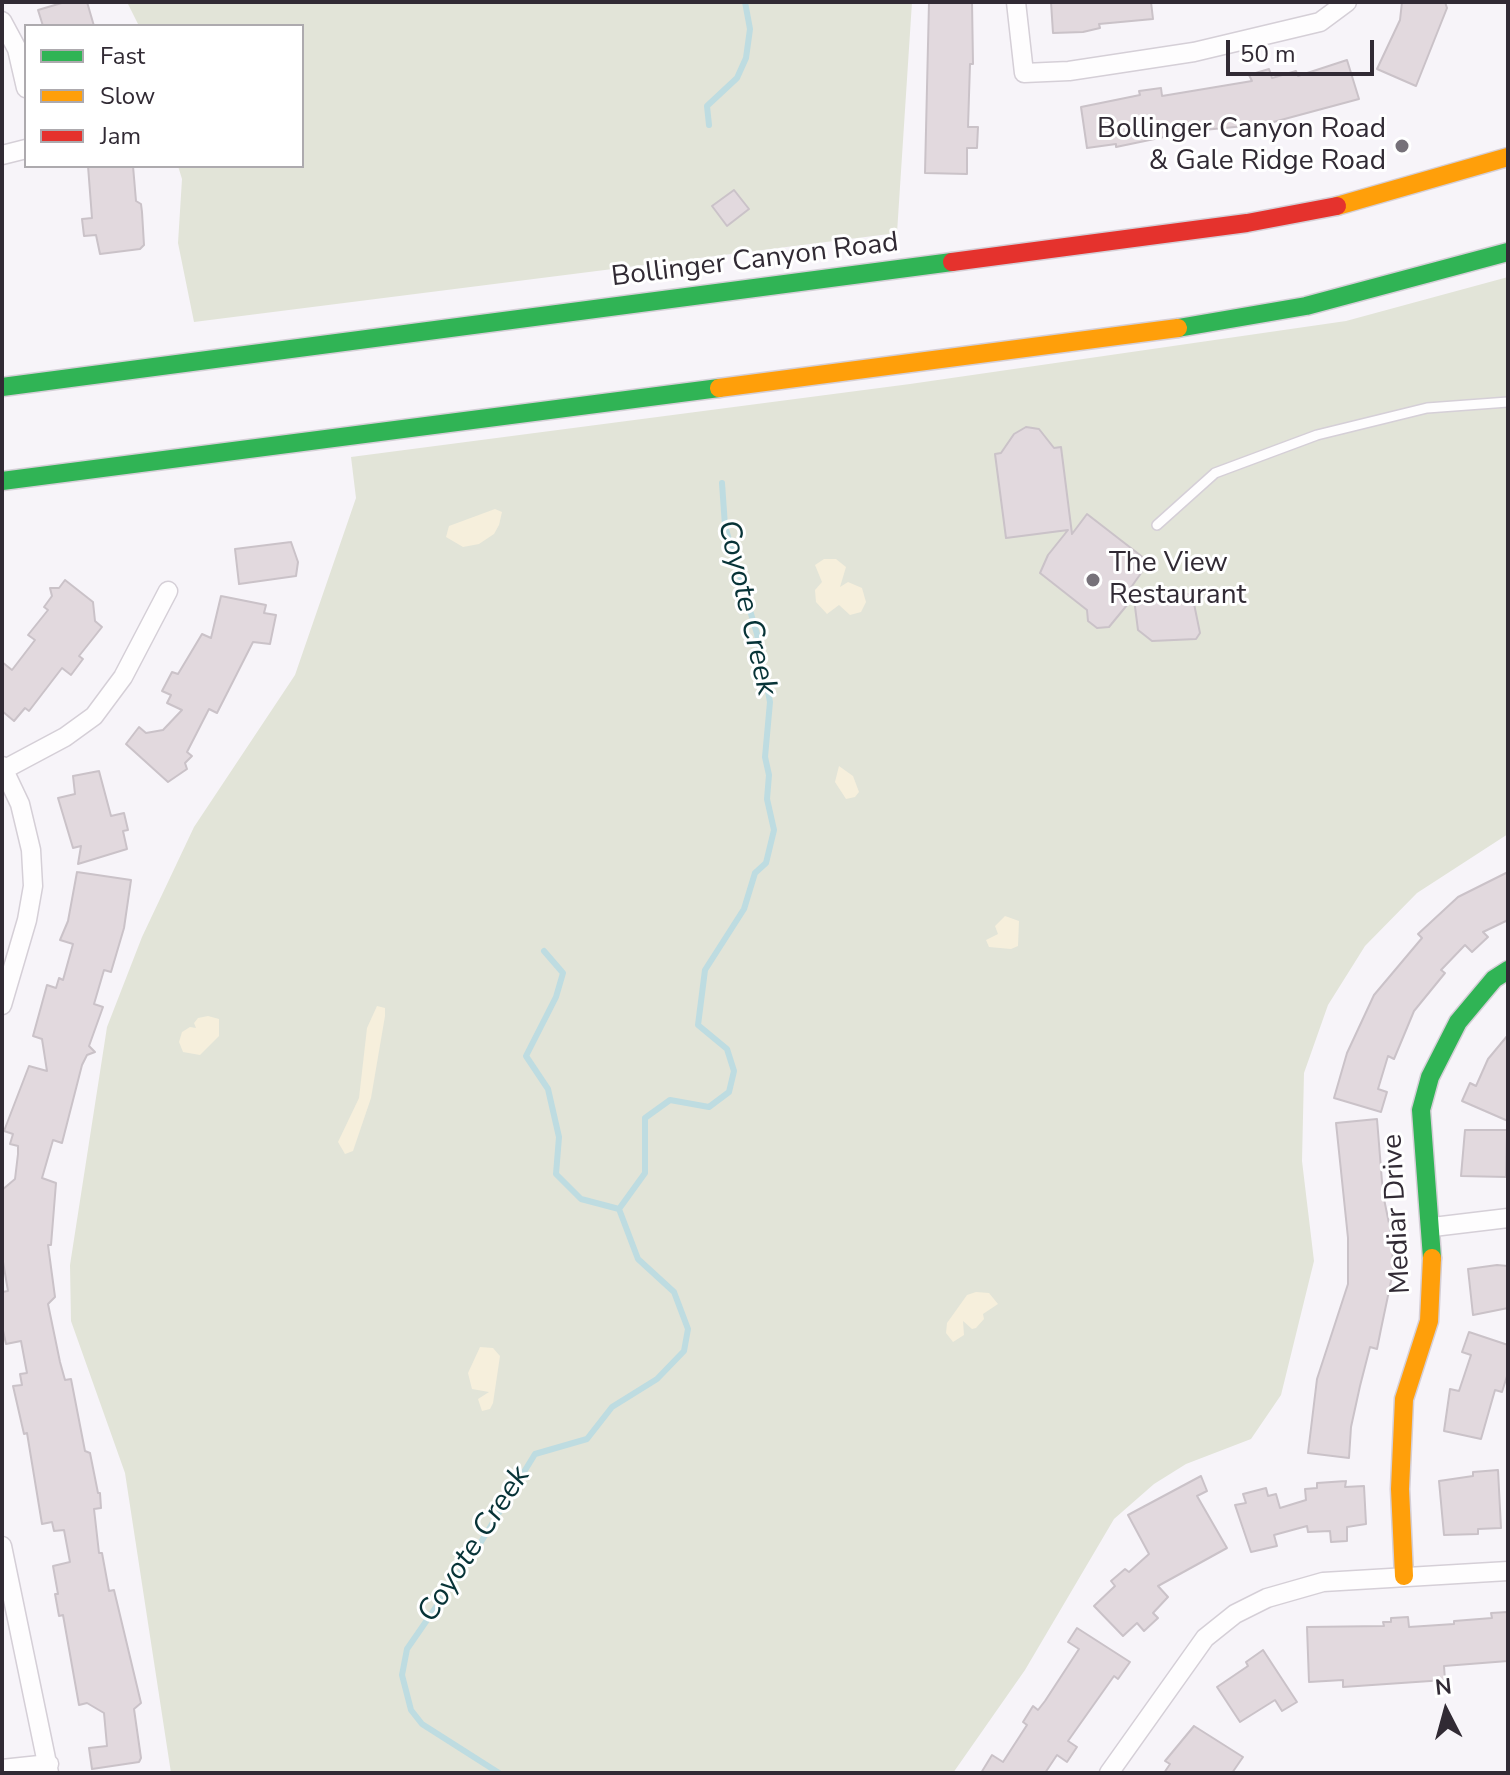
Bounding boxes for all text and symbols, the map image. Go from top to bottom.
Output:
legend [24,24,304,168]
scale bar [1230,24,1378,74]
text: 50 m [1240,38,1296,70]
text: Fast [100,40,145,72]
text: Slow [100,80,155,112]
place label: Bollinger Canyon Road & Gale Ridge Road [1097,113,1386,179]
text: Jam [100,120,141,152]
marker: Bollinger Canyon Road & Gale Ridge Road [1393,137,1411,155]
street label: Bollinger Canyon Road [610,227,900,295]
water label: Coyote Creek [708,517,784,699]
place label: The View Restaurant [1109,547,1246,613]
marker: The View Restaurant [1084,571,1102,589]
street label: Mediar Drive [1377,1133,1419,1295]
water label: Coyote Creek [411,1460,539,1630]
north arrow [1406,1671,1486,1751]
text: N [1434,1671,1453,1703]

